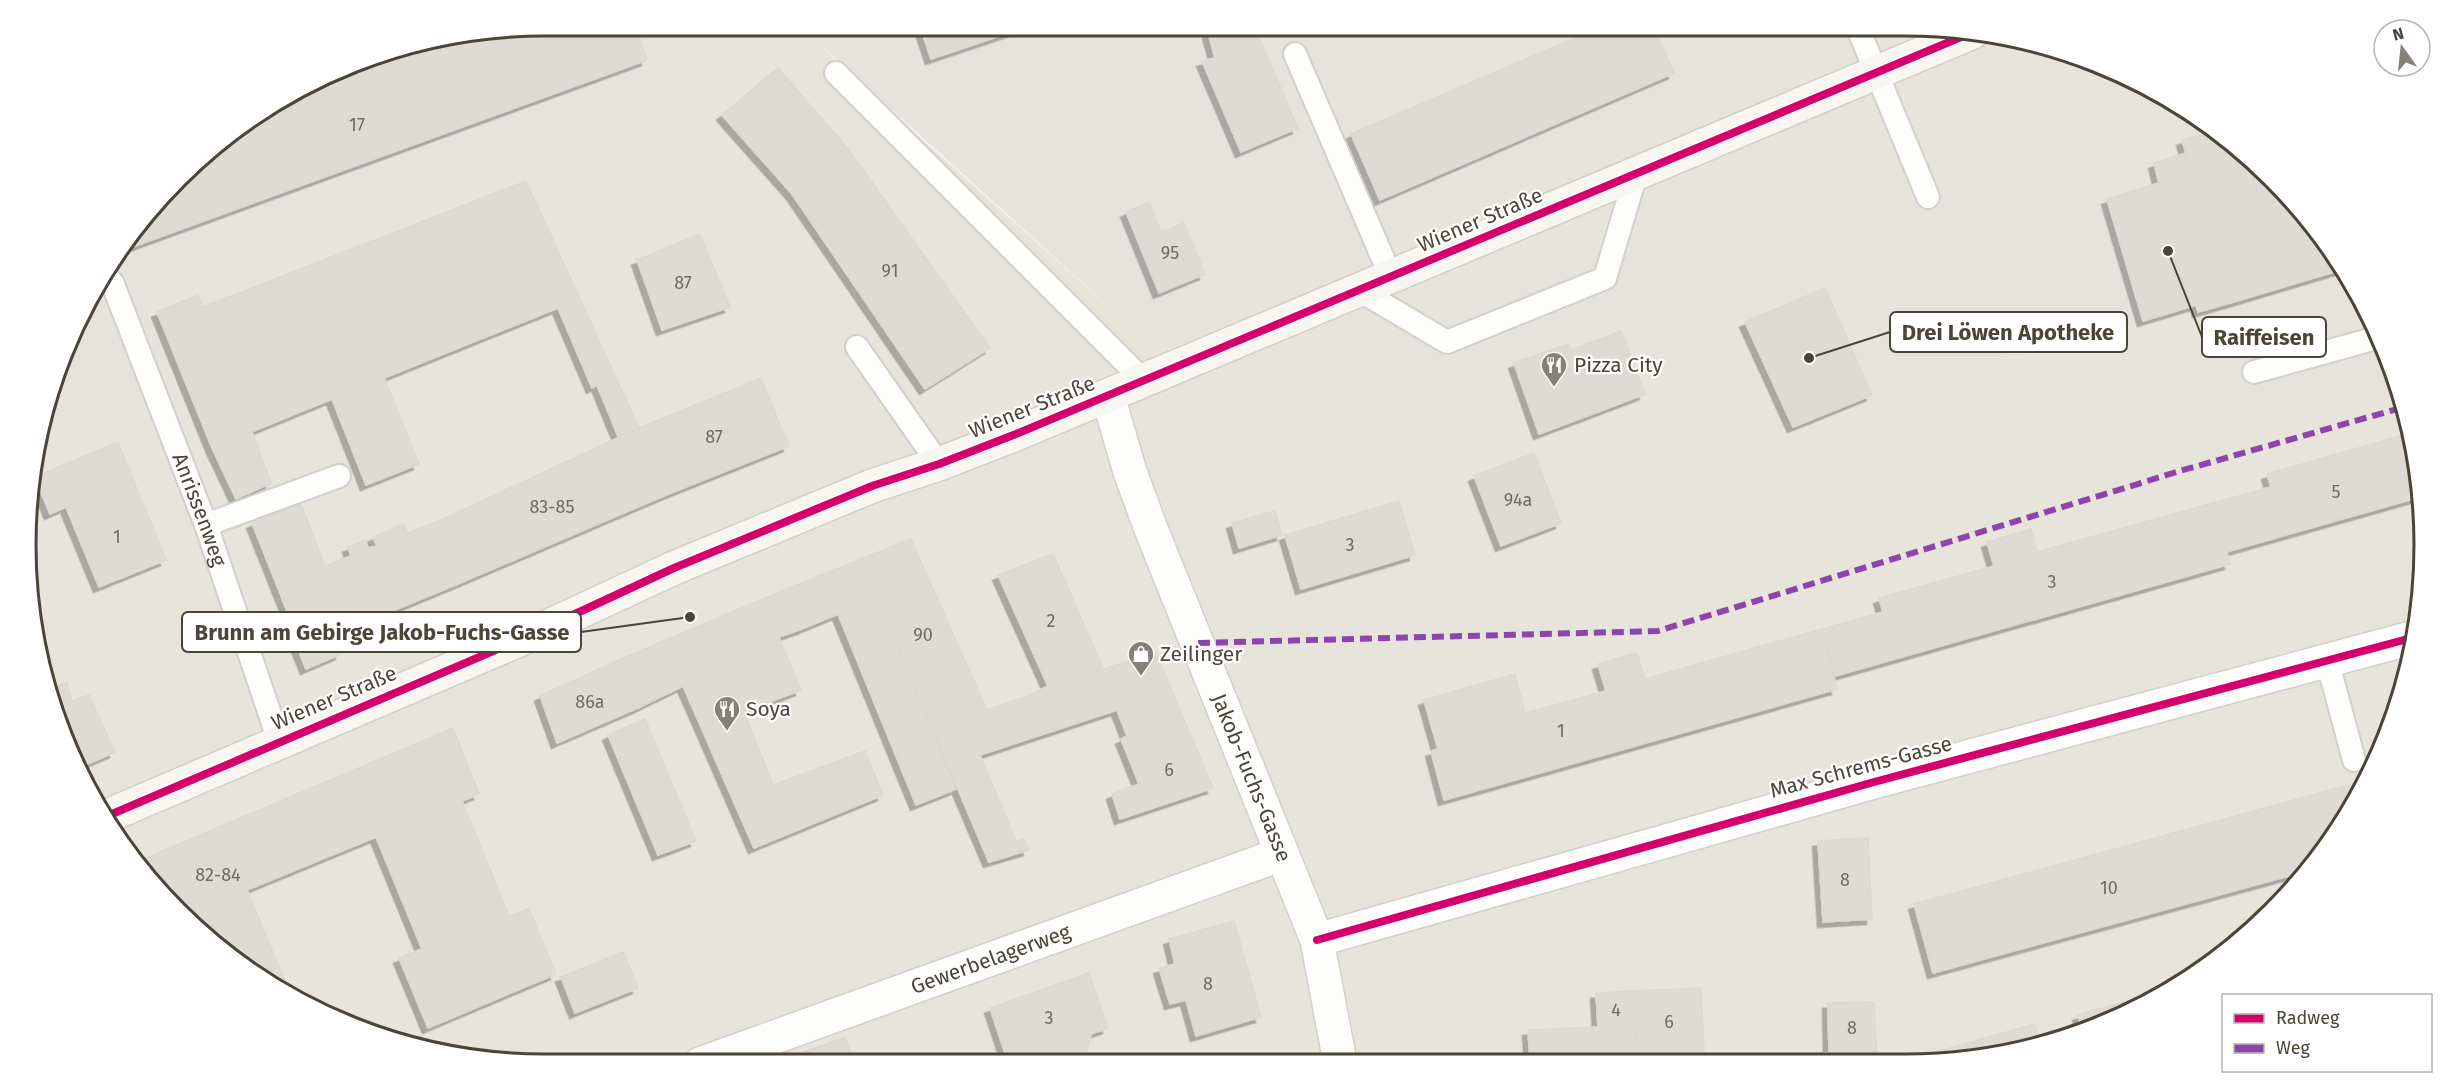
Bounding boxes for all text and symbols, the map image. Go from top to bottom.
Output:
north arrow [2372,18,2432,78]
text: N [2391,23,2406,45]
house number: 17 [349,114,365,136]
street label: Wiener Straße [1413,182,1547,258]
house number: 95 [1161,242,1179,264]
house number: 91 [882,260,898,282]
house number: 87 [674,272,692,294]
callout: Drei Löwen Apotheke [1890,312,2127,352]
callout: Raiffeisen [2202,317,2326,357]
text: Drei Löwen Apotheke [1902,319,2114,346]
text: Raiffeisen [2214,324,2314,351]
restaurant icon: Pizza City [1539,350,1569,388]
place label: Pizza City [1574,352,1663,378]
street label: Wiener Straße [965,370,1099,444]
house number: 87 [705,426,723,448]
street label: Anrissenweg [166,449,232,570]
house number: 5 [2331,481,2341,503]
house number: 94a [1504,489,1532,511]
house number: 83-85 [529,496,575,518]
house number: 1 [113,526,121,548]
house number: 3 [1346,534,1354,556]
house number: 3 [2048,571,2056,593]
house number: 2 [1047,610,1056,632]
callout: Brunn am Gebirge Jakob-Fuchs-Gasse [182,612,581,652]
text: Brunn am Gebirge Jakob-Fuchs-Gasse [195,619,569,646]
house number: 90 [913,624,933,646]
shop icon: Zeilinger [1126,639,1156,677]
place label: Zeilinger [1160,641,1242,667]
street label: Wiener Straße [267,660,401,736]
street label: Jakob-Fuchs-Gasse [1206,690,1297,866]
house number: 86a [575,691,605,713]
restaurant icon: Soya [712,694,742,732]
place label: Soya [746,696,791,722]
house number: 1 [1557,720,1565,742]
street label: Max Schrems-Gasse [1767,730,1955,804]
house number: 6 [1164,759,1174,781]
house number: 82-84 [195,864,241,886]
house number: 8 [1840,869,1850,891]
house number: 10 [2100,877,2118,899]
street label: Gewerbelagerweg [907,918,1074,1000]
house number: 8 [1203,973,1213,995]
legend [2222,994,2432,1072]
house number: 4 [1611,999,1621,1021]
house number: 3 [1045,1007,1053,1029]
text: Radweg [2276,1007,2340,1029]
house number: 6 [1664,1011,1674,1033]
house number: 8 [1847,1017,1857,1039]
text: Weg [2276,1037,2310,1059]

